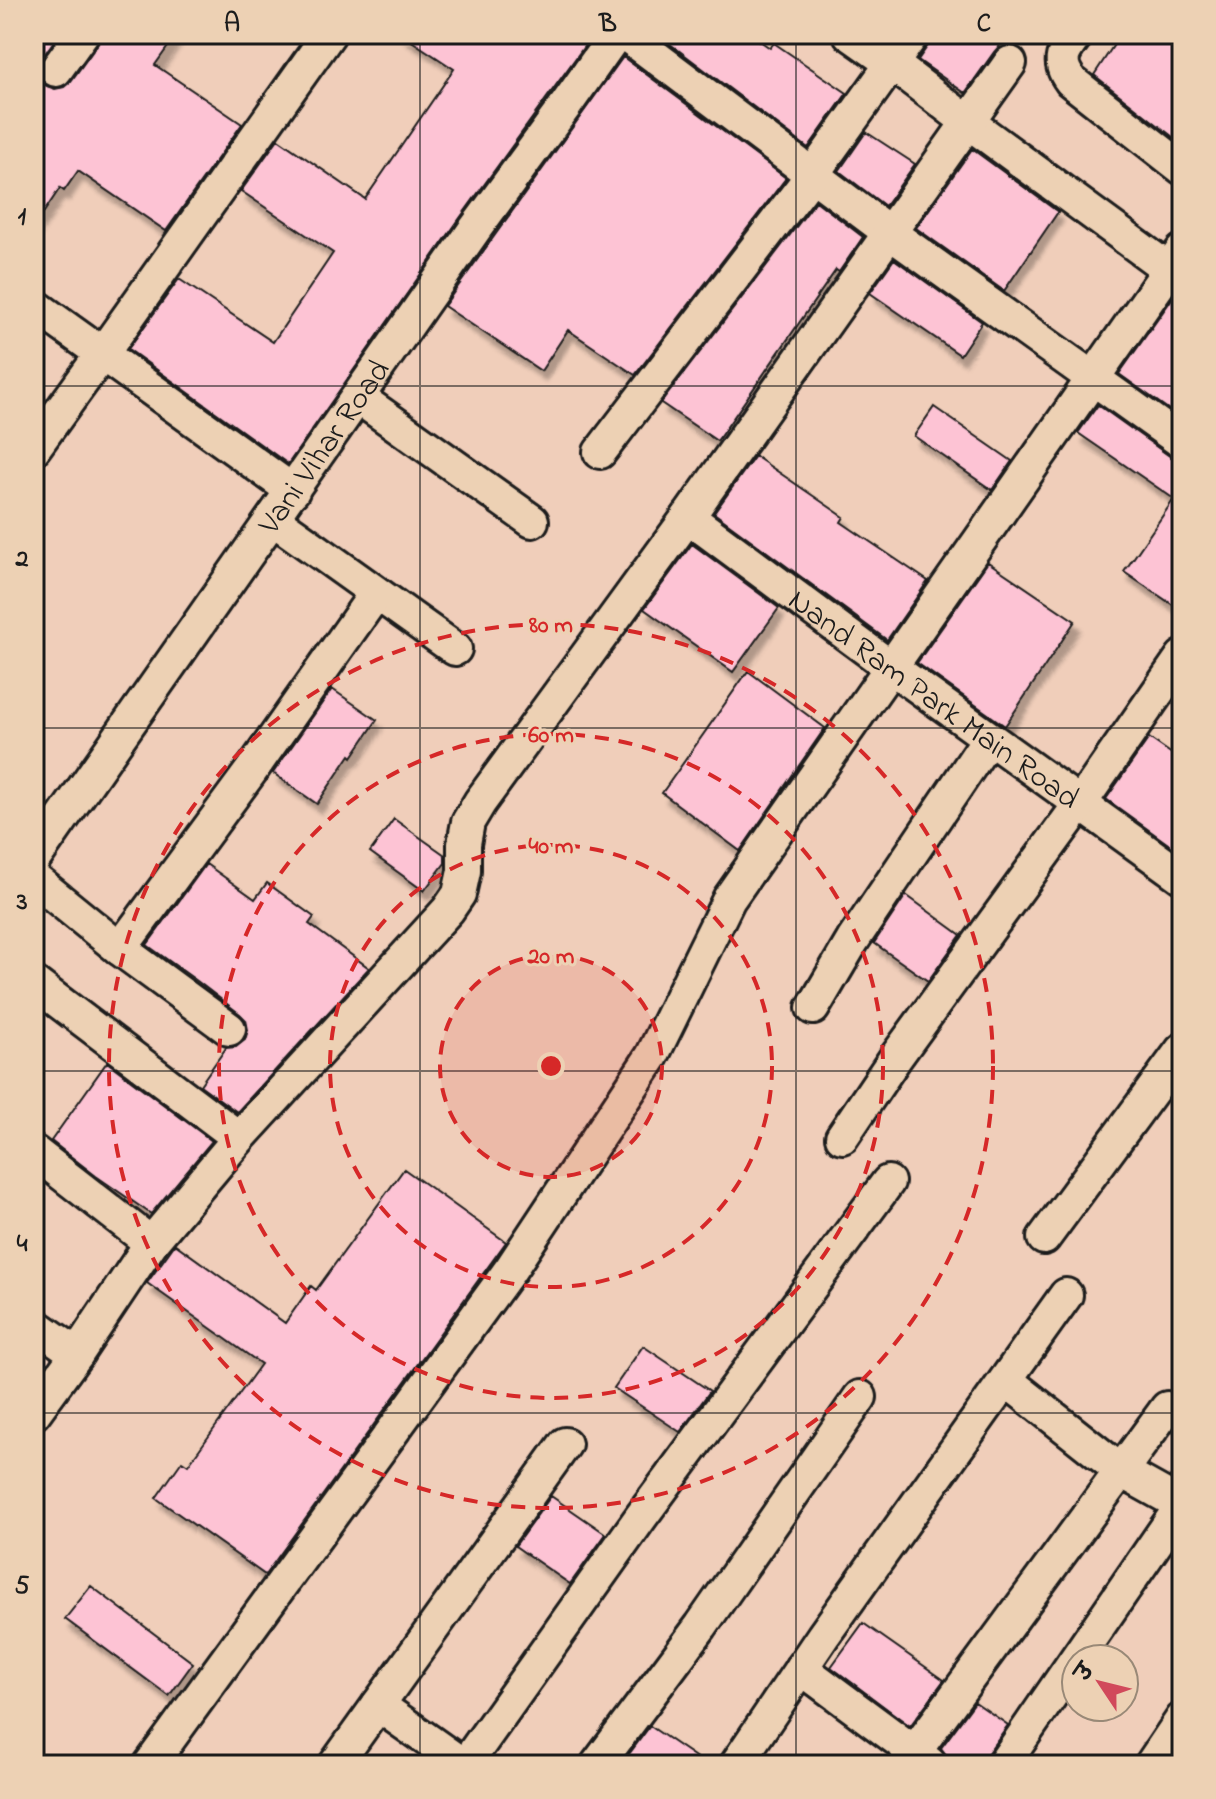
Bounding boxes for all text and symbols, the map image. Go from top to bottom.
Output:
text: A [224,6,240,44]
text: B [598,6,617,44]
text: C [977,6,991,44]
text: 1 [18,199,27,237]
street label: Vani Vihar Road [247,351,404,546]
text: 2 [15,541,29,579]
street label: Nand Ram Park Main Road [777,579,1088,823]
text: 80 m [528,609,573,644]
text: 60 m [528,719,574,754]
text: 40 m [529,830,574,865]
text: 3 [16,884,28,922]
text: 20 m [527,940,575,975]
centre of rings [537,1052,565,1080]
text: 4 [17,1226,28,1264]
text: 5 [15,1568,30,1606]
north arrow [1060,1643,1140,1723]
text: उ [1068,1656,1105,1690]

